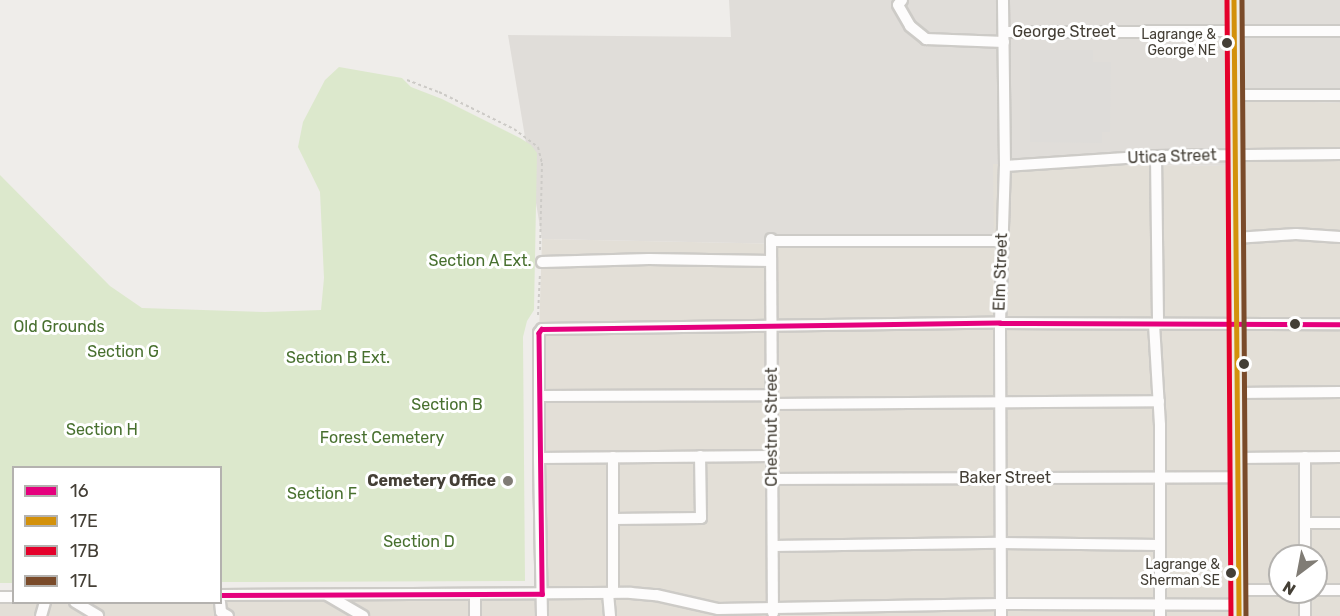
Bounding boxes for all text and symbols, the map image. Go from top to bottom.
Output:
street label: George Street [1012,22,1116,42]
place label: Lagrange & George NE [1141,27,1216,60]
marker: Lagrange & George NE [1221,37,1233,49]
street label: Utica Street [1127,146,1217,168]
street label: Elm Street [990,233,1012,311]
park label: Section A Ext. [428,251,532,271]
park label: Old Grounds [13,317,105,337]
unlabelled marker [1289,318,1301,330]
park label: Section G [87,342,159,362]
park label: Section B Ext. [286,348,390,368]
unlabelled marker [1238,358,1250,370]
street label: Chestnut Street [762,367,782,487]
park label: Section B [411,395,483,415]
park label: Section H [66,420,138,440]
park label: Forest Cemetery [320,428,444,448]
legend [12,466,222,604]
street label: Baker Street [959,468,1051,488]
place label: Cemetery Office [367,471,496,491]
marker: Cemetery Office [501,474,515,488]
text: 16 [70,480,89,502]
park label: Section F [287,484,357,504]
text: 17E [70,510,98,532]
park label: Section D [383,532,455,552]
text: 17B [70,540,99,562]
north arrow [1268,544,1328,604]
place label: Lagrange & Sherman SE [1140,557,1220,590]
marker: Lagrange & Sherman SE [1225,567,1237,579]
text: 17L [70,570,97,592]
text: N [1279,577,1299,599]

